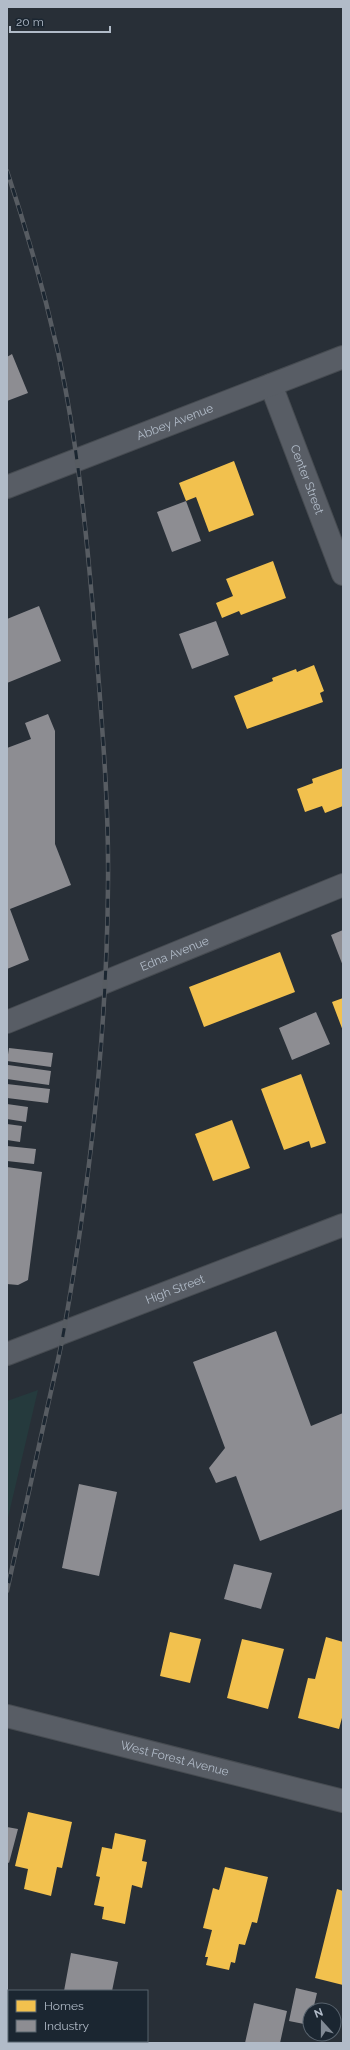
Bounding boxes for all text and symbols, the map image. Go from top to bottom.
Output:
scale bar [10,8,110,34]
text: 20 m [16,15,44,29]
street label: Abbey Avenue [135,401,215,443]
street label: Center Street [287,443,327,516]
street label: Edna Avenue [138,933,211,974]
street label: High Street [143,1272,207,1307]
street label: West Forest Avenue [119,1738,230,1779]
legend [8,1990,148,2042]
text: Homes [44,1999,84,2013]
north arrow [302,2002,342,2042]
text: N [312,2006,325,2021]
text: Industry [44,2019,90,2033]

